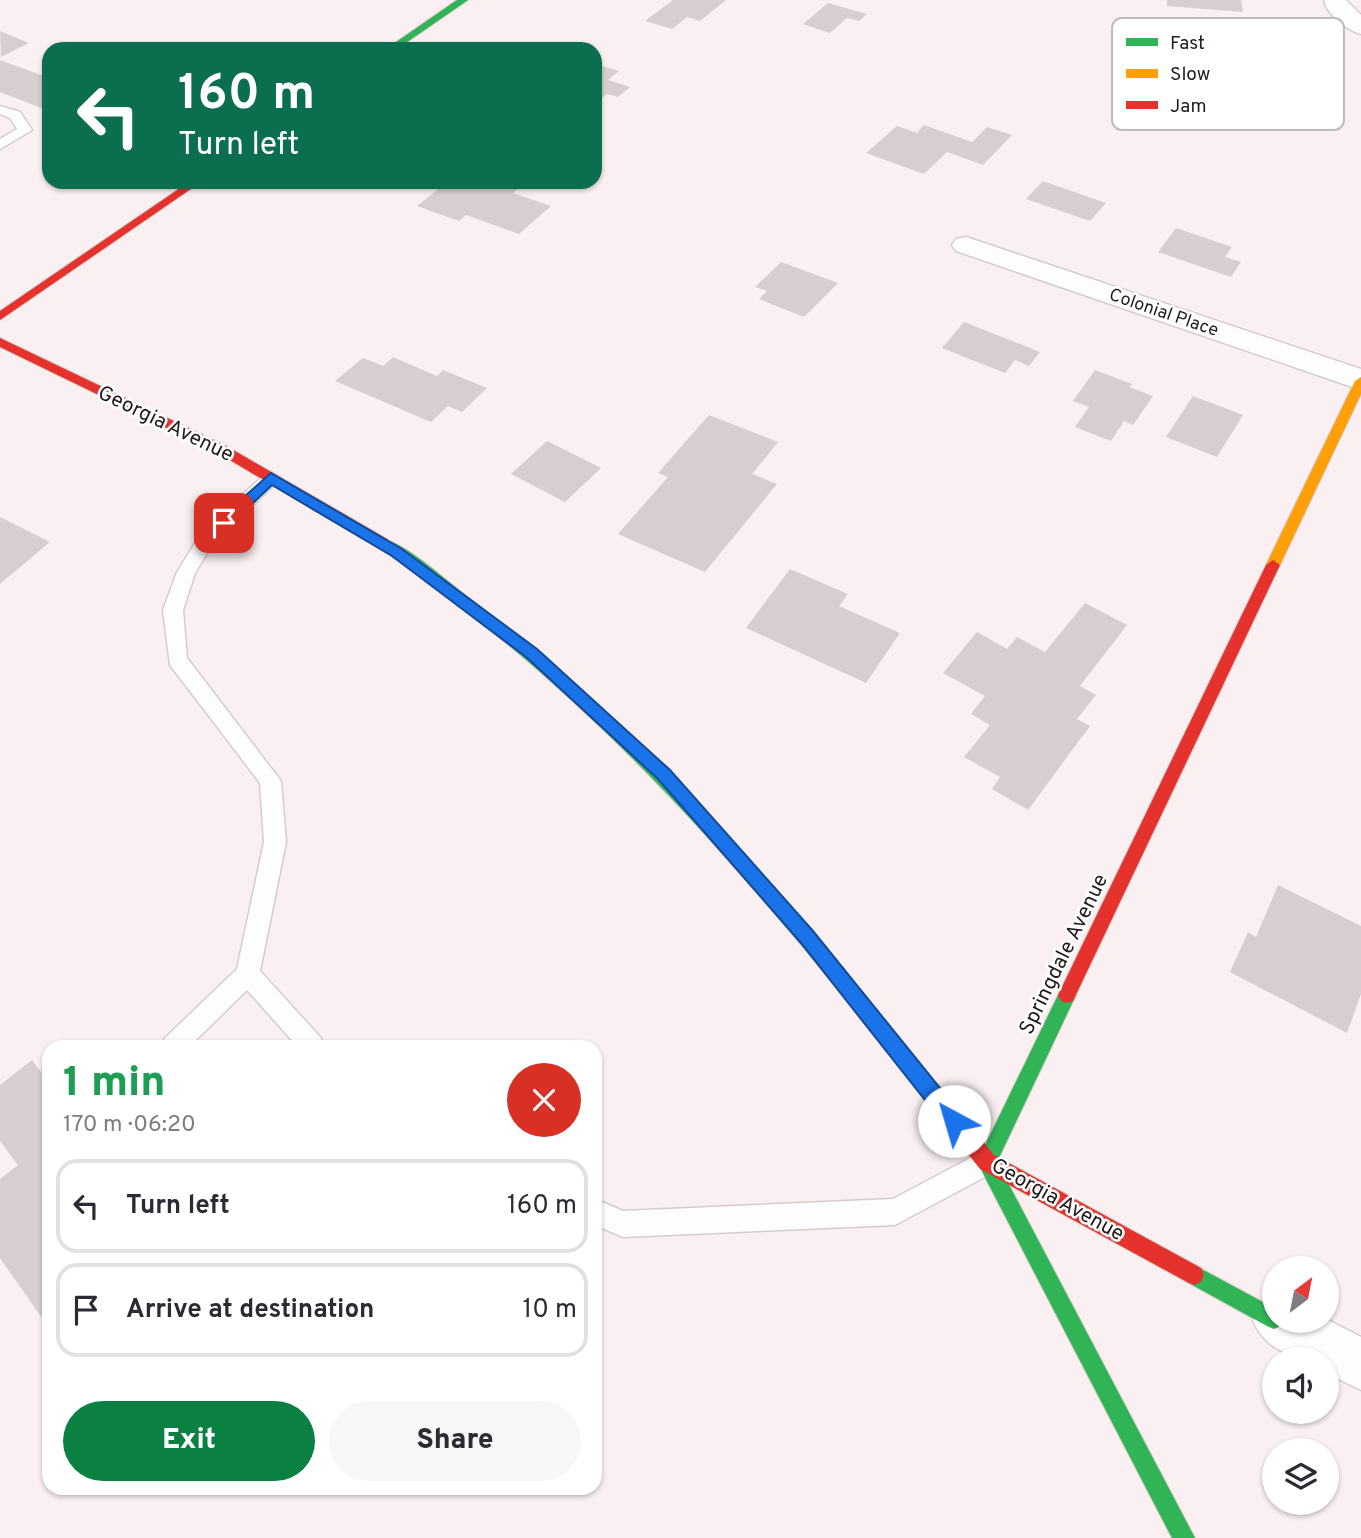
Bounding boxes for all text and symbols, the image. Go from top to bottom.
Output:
legend [1112,18,1344,130]
text: Fast [1170,32,1205,56]
text: Slow [1170,63,1210,87]
text: 160 m [178,65,315,127]
icon: left [63,70,154,161]
text: Jam [1170,95,1207,119]
text: Turn left [178,126,299,166]
street label: Colonial Place [1106,284,1221,343]
street label: Georgia Avenue [93,380,238,469]
pin [194,493,254,553]
icon: arrive [205,504,243,542]
street label: Springdale Avenue [1014,870,1115,1039]
text: 1 min [63,1058,166,1111]
button: close [507,1063,581,1137]
position arrow [917,1084,991,1158]
text: 170 m · 06:20 [63,1111,196,1140]
street label: Georgia Avenue [986,1153,1128,1248]
icon: left [67,1187,105,1225]
text: Turn left [126,1190,230,1223]
text: 160 m [507,1190,577,1223]
north arrow [1262,1256,1339,1334]
map controls [1262,1256,1339,1515]
icon: arrive [67,1291,105,1329]
text: Arrive at destination [126,1294,374,1327]
text: 10 m [522,1294,577,1327]
button: sound [1262,1347,1339,1424]
button: Exit [63,1401,315,1481]
button: Share [329,1401,581,1481]
button: layers [1262,1438,1339,1515]

